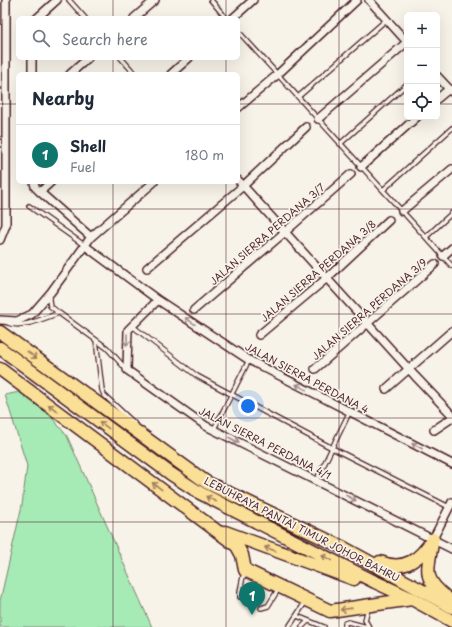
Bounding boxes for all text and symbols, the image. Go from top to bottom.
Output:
map controls [404,12,440,120]
button: + [404,12,440,48]
search box [16,16,240,60]
icon: search [30,27,52,49]
text: Search here [62,27,148,50]
button: − [404,48,440,84]
button: locate [404,84,440,120]
text: Nearby [32,85,94,111]
text: Shell [70,134,106,157]
text: 1 [42,145,48,164]
text: 180 m [185,145,224,164]
text: Fuel [70,157,96,176]
street label: JALAN SIERRA PERDANA 3/7 [206,179,328,288]
street label: JALAN SIERRA PERDANA 3/8 [257,216,379,325]
street label: JALAN SIERRA PERDANA 3/9 [308,254,430,363]
one-way arrow [185,317,196,325]
one-way arrow [123,333,131,346]
street label: JALAN SIERRA PERDANA 4 [243,339,372,417]
one-way arrow [26,351,37,359]
one-way arrow [296,383,308,390]
your location [238,396,258,416]
street label: JALAN SIERRA PERDANA 4/1 [196,403,334,483]
one-way arrow [48,404,59,412]
one-way arrow [99,421,110,429]
one-way arrow [228,437,240,444]
one-way arrow [411,442,423,449]
street label: LEBUHRAYA PANTAI TIMUR JOHOR BAHRU [202,472,403,585]
one-way arrow [152,482,163,490]
one-way arrow [205,495,217,502]
one-way arrow [344,495,356,502]
one-way arrow [264,544,276,552]
one-way arrow [321,553,333,561]
pin: 1 [239,582,265,615]
one-way arrow [340,605,353,613]

